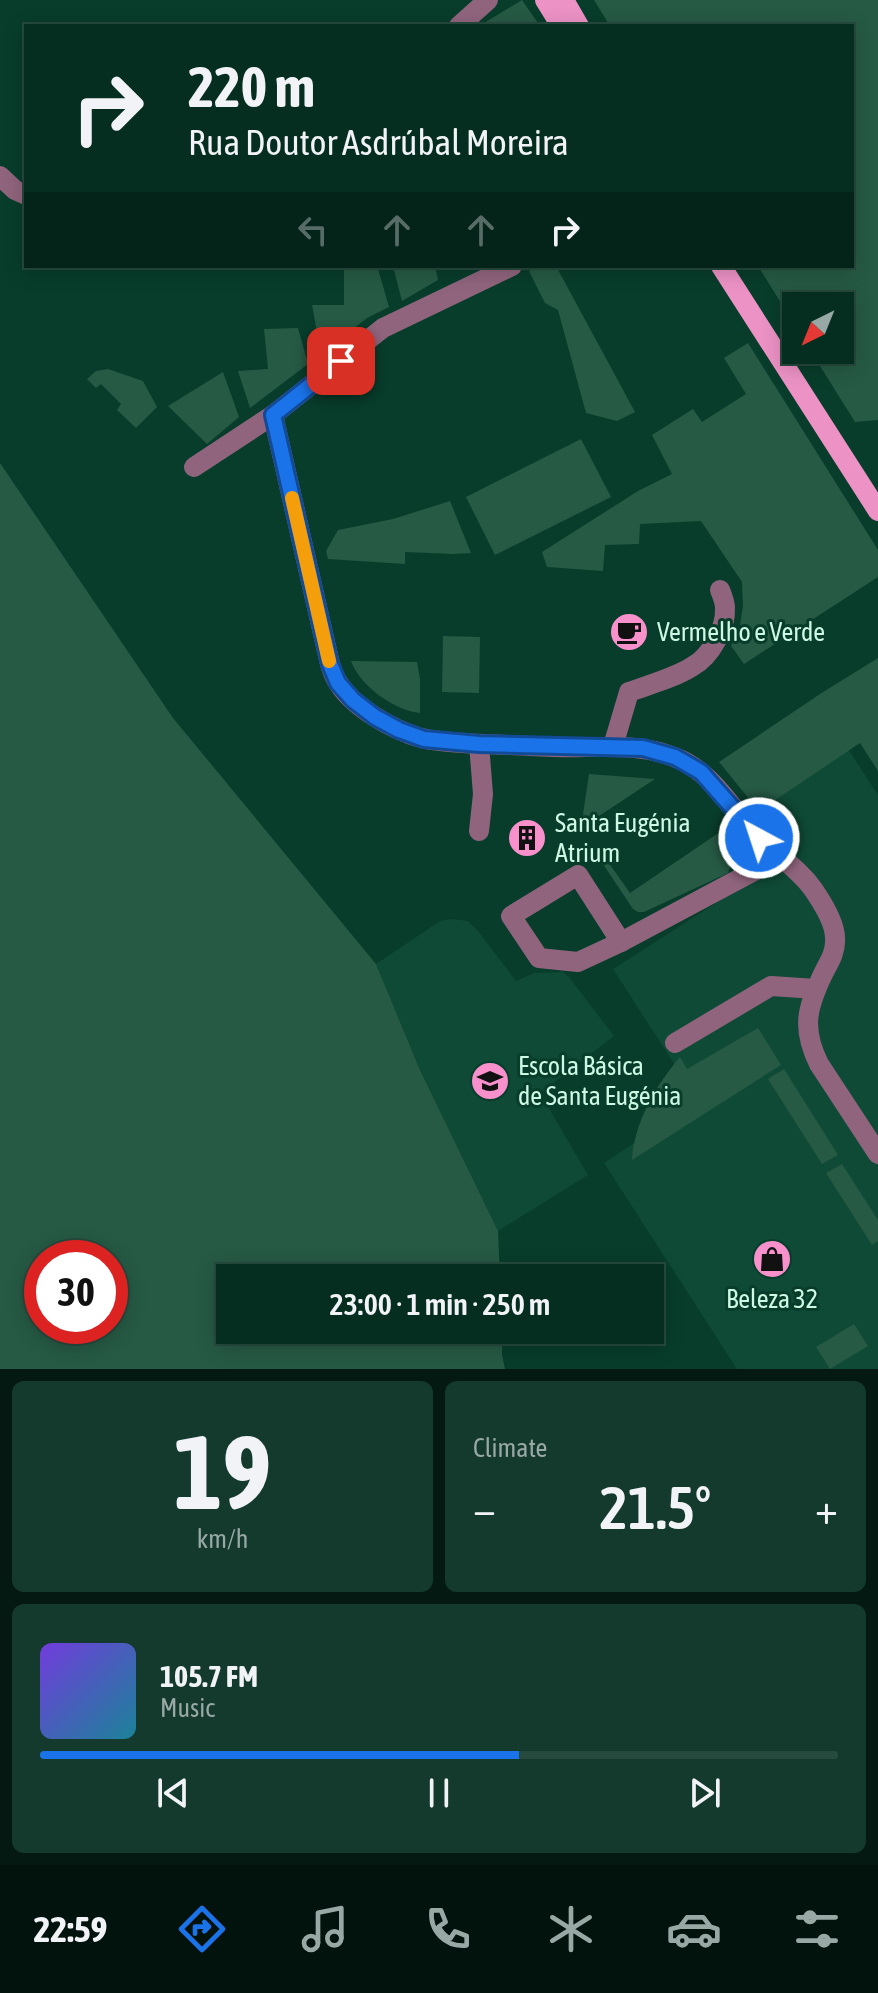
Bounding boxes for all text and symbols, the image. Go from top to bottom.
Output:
text: 220 m [188,55,315,119]
icon: right [56,56,160,160]
text: Rua Doutor Asdrúbal Moreira [188,121,569,163]
icon: left [291,208,335,252]
icon: ahead [375,208,419,252]
icon: ahead [459,208,503,252]
icon: right [543,208,587,252]
north arrow [782,292,854,364]
map controls [782,292,854,364]
pin [307,327,375,395]
icon: arrive [319,339,363,383]
cafe icon: Vermelho e Verde [608,611,650,653]
place label: Vermelho e Verde [657,617,825,647]
position arrow [717,796,801,880]
place label: Santa Eugénia Atrium [555,808,691,868]
building icon: Santa Eugénia Atrium [506,817,548,859]
place label: Escola Básica de Santa Eugénia [518,1051,681,1111]
school or university icon: Escola Básica de Santa Eugénia [469,1060,511,1102]
shop icon: Beleza 32 [751,1238,793,1280]
speed limit sign: 30 [24,1240,128,1344]
place label: Beleza 32 [726,1284,818,1314]
text: 23:00 · 1 min · 250 m [330,1287,550,1321]
text: 19 [174,1412,271,1531]
text: Climate [473,1433,547,1463]
text: 21.5° [600,1473,711,1542]
text: − [473,1483,496,1533]
text: + [815,1483,838,1533]
text: km/h [197,1524,248,1554]
text: 105.7 FM [160,1659,258,1693]
text: Music [160,1693,215,1723]
icon: previous [151,1771,195,1815]
icon: pause [417,1771,461,1815]
icon: next [683,1771,727,1815]
icon: directions [174,1901,230,1957]
icon: music [297,1901,353,1957]
icon: phone [420,1901,476,1957]
icon: climate [543,1901,599,1957]
icon: car [666,1901,722,1957]
icon: filters [789,1901,845,1957]
text: 22:59 [33,1908,108,1950]

